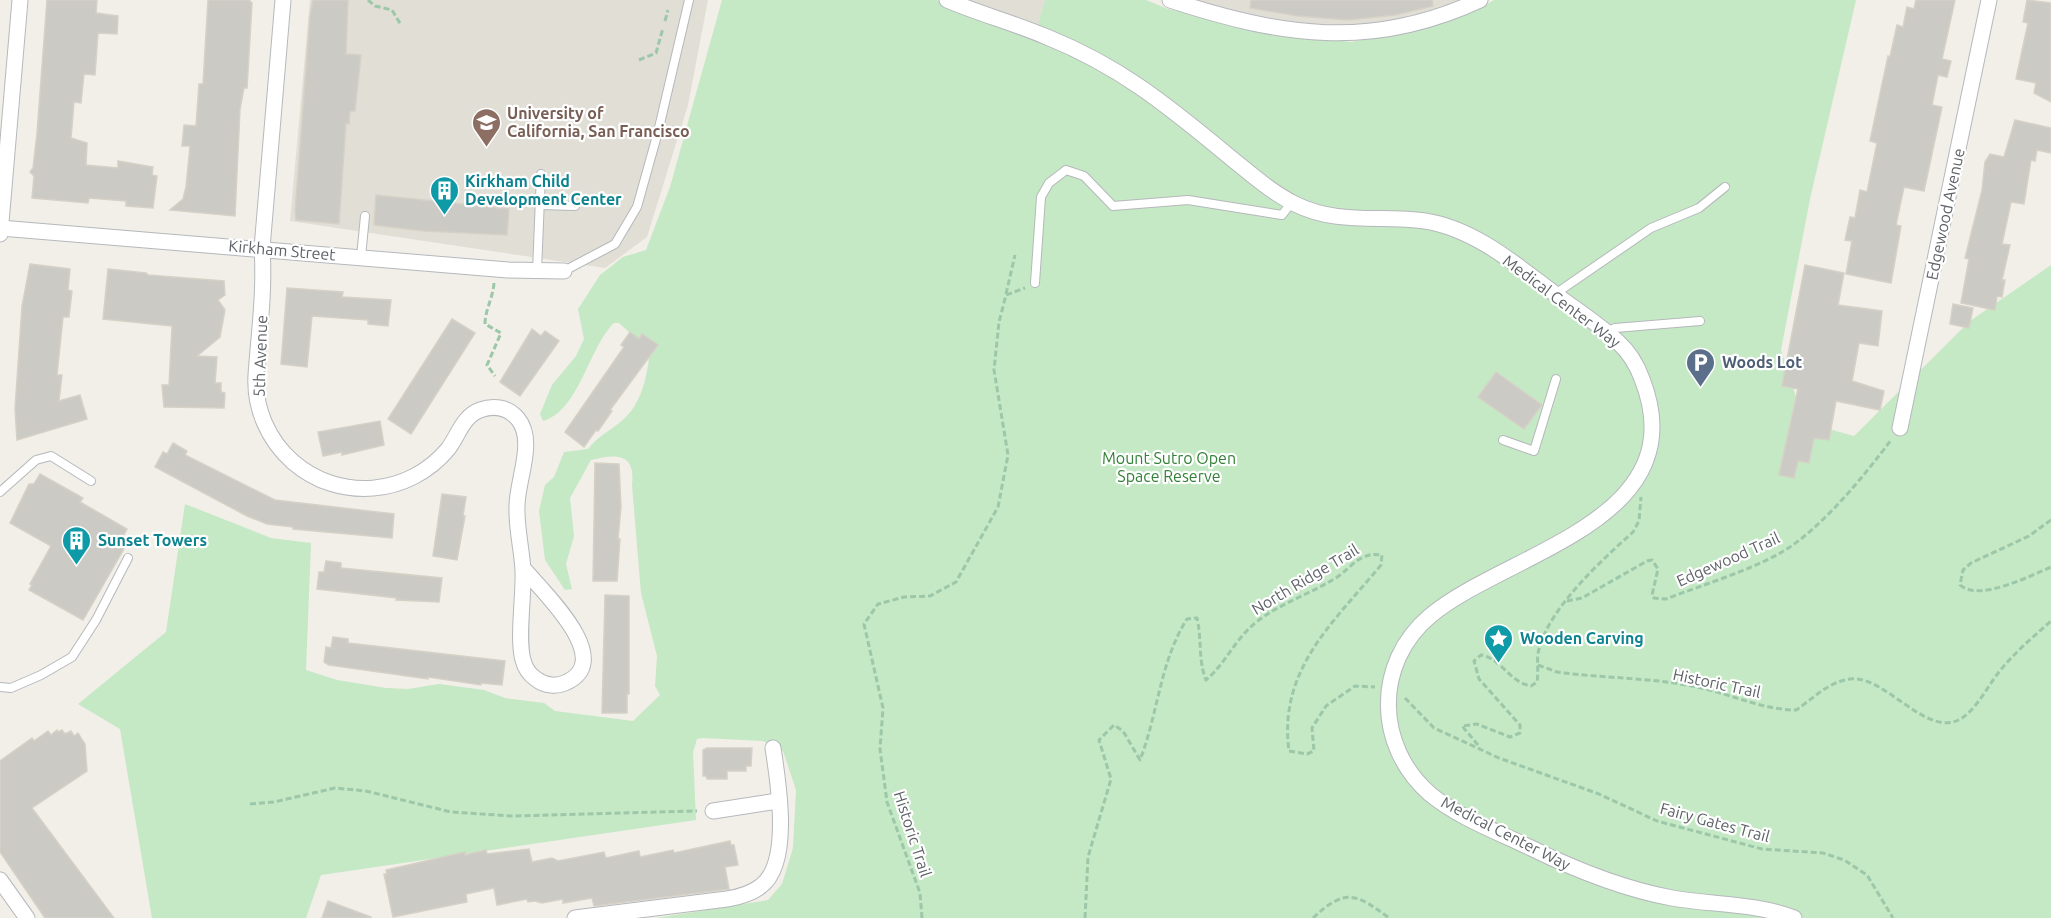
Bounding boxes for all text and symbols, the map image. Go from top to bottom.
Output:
place label: University of California, San Francisco [507,104,690,140]
school or university icon: University of California, San Francisco [470,106,502,148]
street label: Edgewood Avenue [1922,146,1968,282]
place label: Kirkham Child Development Center [465,172,622,208]
building icon: Kirkham Child Development Center [428,174,460,216]
street label: Kirkham Street [228,236,337,264]
street label: Medical Center Way [1500,251,1625,351]
street label: 5th Avenue [250,315,270,397]
parking icon: Woods Lot [1685,346,1717,388]
place label: Woods Lot [1722,353,1802,371]
park label: Mount Sutro Open Space Reserve [1102,449,1236,485]
building icon: Sunset Towers [61,524,93,566]
street label: Edgewood Trail [1674,528,1782,590]
place label: Sunset Towers [98,531,207,549]
street label: North Ridge Trail [1248,540,1362,618]
place icon: Wooden Carving [1483,622,1515,664]
place label: Wooden Carving [1520,629,1644,647]
street label: Historic Trail [1671,665,1763,701]
street label: Historic Trail [891,789,935,879]
street label: Medical Center Way [1438,793,1574,873]
street label: Fairy Gates Trail [1658,799,1772,845]

